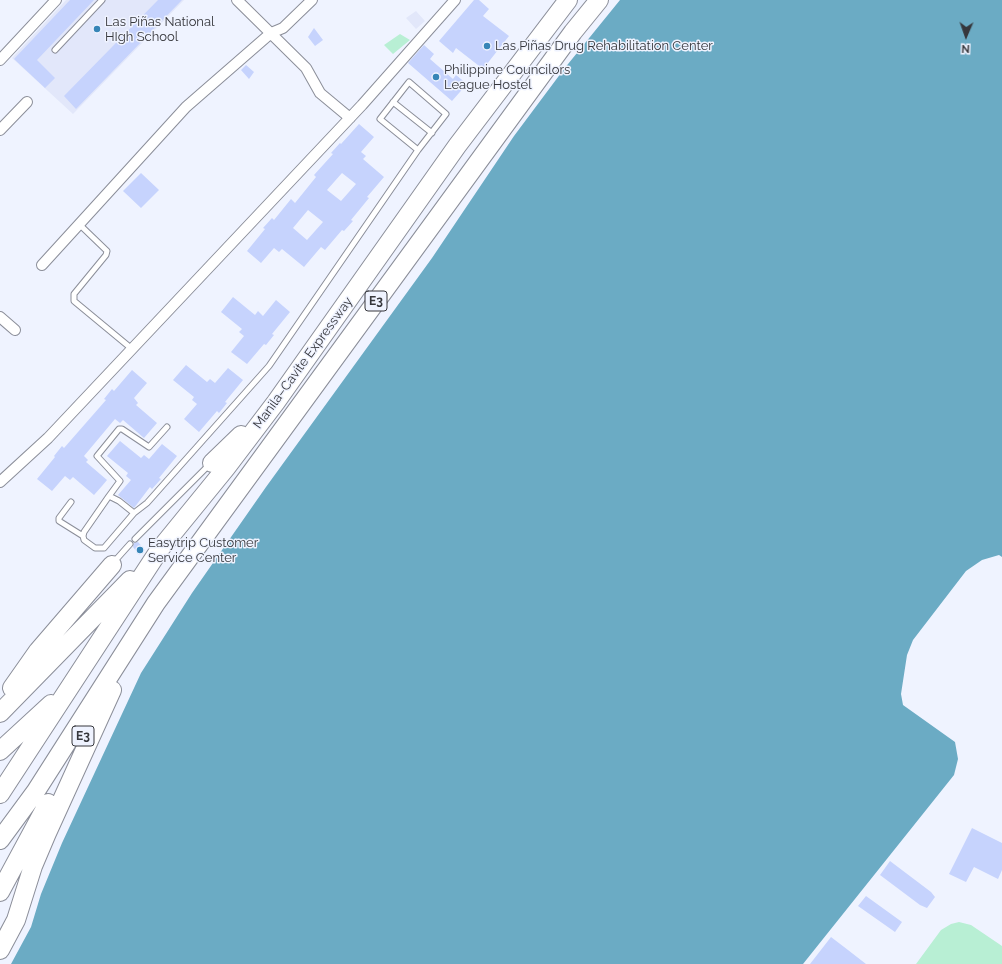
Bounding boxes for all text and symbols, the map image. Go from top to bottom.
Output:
place label: Las Piñas National HIgh School [105,14,215,45]
north arrow [946,16,986,56]
marker: Las Piñas National HIgh School [92,24,102,34]
place label: Las Piñas Drug Rehabilitation Center [495,38,713,54]
marker: Las Piñas Drug Rehabilitation Center [482,41,492,51]
text: N [961,42,970,55]
place label: Philippine Councilors League Hostel [444,62,570,93]
marker: Philippine Councilors League Hostel [431,72,441,82]
road number: E3 [365,291,387,311]
street label: Manila–Cavite Expressway [250,294,356,432]
place label: Easytrip Customer Service Center [148,535,258,566]
marker: Easytrip Customer Service Center [135,545,145,555]
road number: E3 [72,726,94,746]

